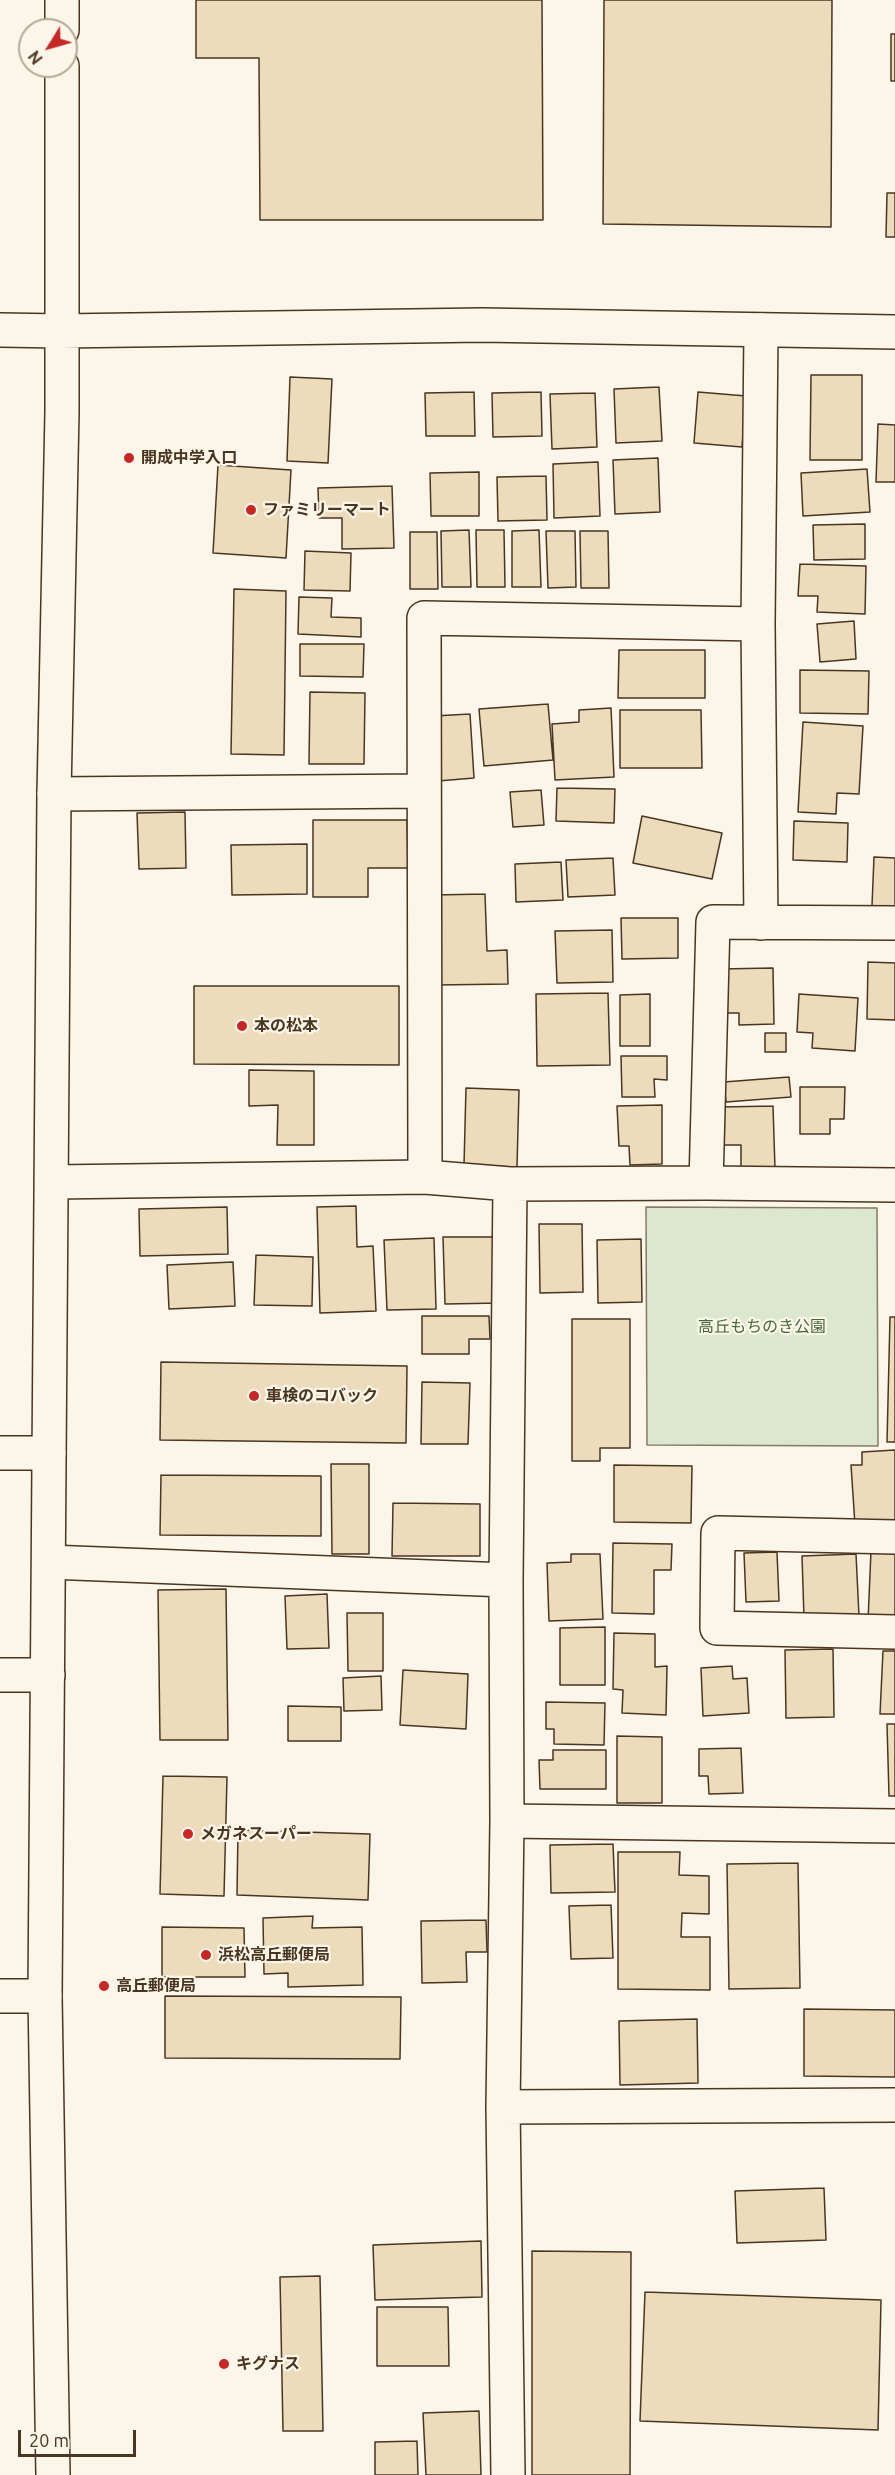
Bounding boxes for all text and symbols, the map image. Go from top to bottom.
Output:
north arrow [18,18,78,78]
text: N [24,47,46,68]
place label: 開成中学入口 [141,448,237,468]
marker: 開成中学入口 [122,451,136,465]
place label: ファミリーマート [263,500,391,520]
marker: ファミリーマート [244,503,258,517]
place label: 本の松本 [254,1016,318,1036]
marker: 本の松本 [235,1019,249,1033]
park label: 高丘もちのき公園 [698,1317,826,1337]
place label: 車検のコバック [266,1386,378,1406]
marker: 車検のコバック [247,1389,261,1403]
place label: メガネスーパー [200,1824,312,1844]
marker: メガネスーパー [181,1827,195,1841]
place label: 浜松高丘郵便局 [218,1945,330,1965]
marker: 浜松高丘郵便局 [199,1948,213,1962]
place label: 高丘郵便局 [116,1976,196,1996]
marker: 高丘郵便局 [97,1979,111,1993]
place label: キグナス [236,2354,300,2374]
marker: キグナス [217,2357,231,2371]
scale bar [21,2418,140,2456]
text: 20 m [29,2430,69,2450]

